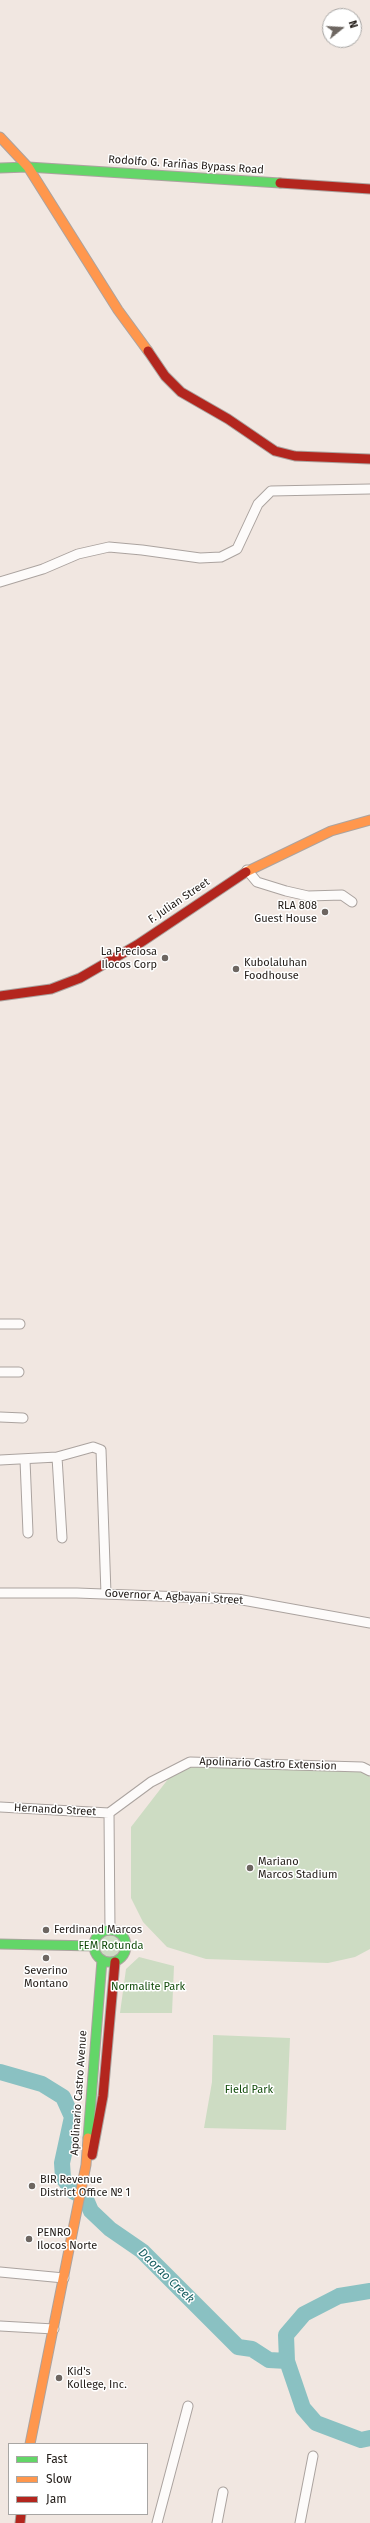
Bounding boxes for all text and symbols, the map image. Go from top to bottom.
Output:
north arrow [322,8,362,48]
text: N [346,19,360,30]
street label: Rodolfo G. Fariñas Bypass Road [108,153,264,177]
street label: F. Julian Street [146,876,212,926]
place label: RLA 808 Guest House [254,899,317,925]
marker: RLA 808 Guest House [320,907,330,917]
place label: La Preciosa Ilocos Corp [101,945,157,971]
marker: La Preciosa Ilocos Corp [160,953,170,963]
place label: Kubolaluhan Foodhouse [244,956,307,982]
marker: Kubolaluhan Foodhouse [231,964,241,974]
street label: Governor A. Agbayani Street [104,1587,244,1607]
street label: Apolinario Castro Extension [199,1755,337,1773]
street label: Hernando Street [14,1801,96,1819]
place label: Mariano Marcos Stadium [258,1855,337,1881]
marker: Mariano Marcos Stadium [245,1863,255,1873]
place label: Ferdinand Marcos [54,1923,142,1937]
marker: Ferdinand Marcos [41,1925,51,1935]
park label: FEM Rotunda [78,1939,144,1953]
marker: Severino Montano [41,1953,51,1963]
place label: Severino Montano [24,1964,68,1990]
park label: Normalite Park [111,1980,185,1994]
street label: Apolinario Castro Avenue [68,2030,90,2156]
park label: Field Park [225,2083,273,2097]
place label: BIR Revenue District Office № 1 [40,2173,130,2199]
marker: BIR Revenue District Office № 1 [27,2181,37,2191]
place label: PENRO Ilocos Norte [37,2226,97,2252]
marker: PENRO Ilocos Norte [24,2234,34,2244]
water label: Daorao Creek [135,2246,197,2306]
place label: Kid's Kollege, Inc. [67,2365,127,2391]
marker: Kid's Kollege, Inc. [54,2373,64,2383]
legend [8,2443,148,2515]
text: Fast [46,2452,68,2466]
text: Slow [46,2472,72,2486]
text: Jam [46,2492,66,2506]

